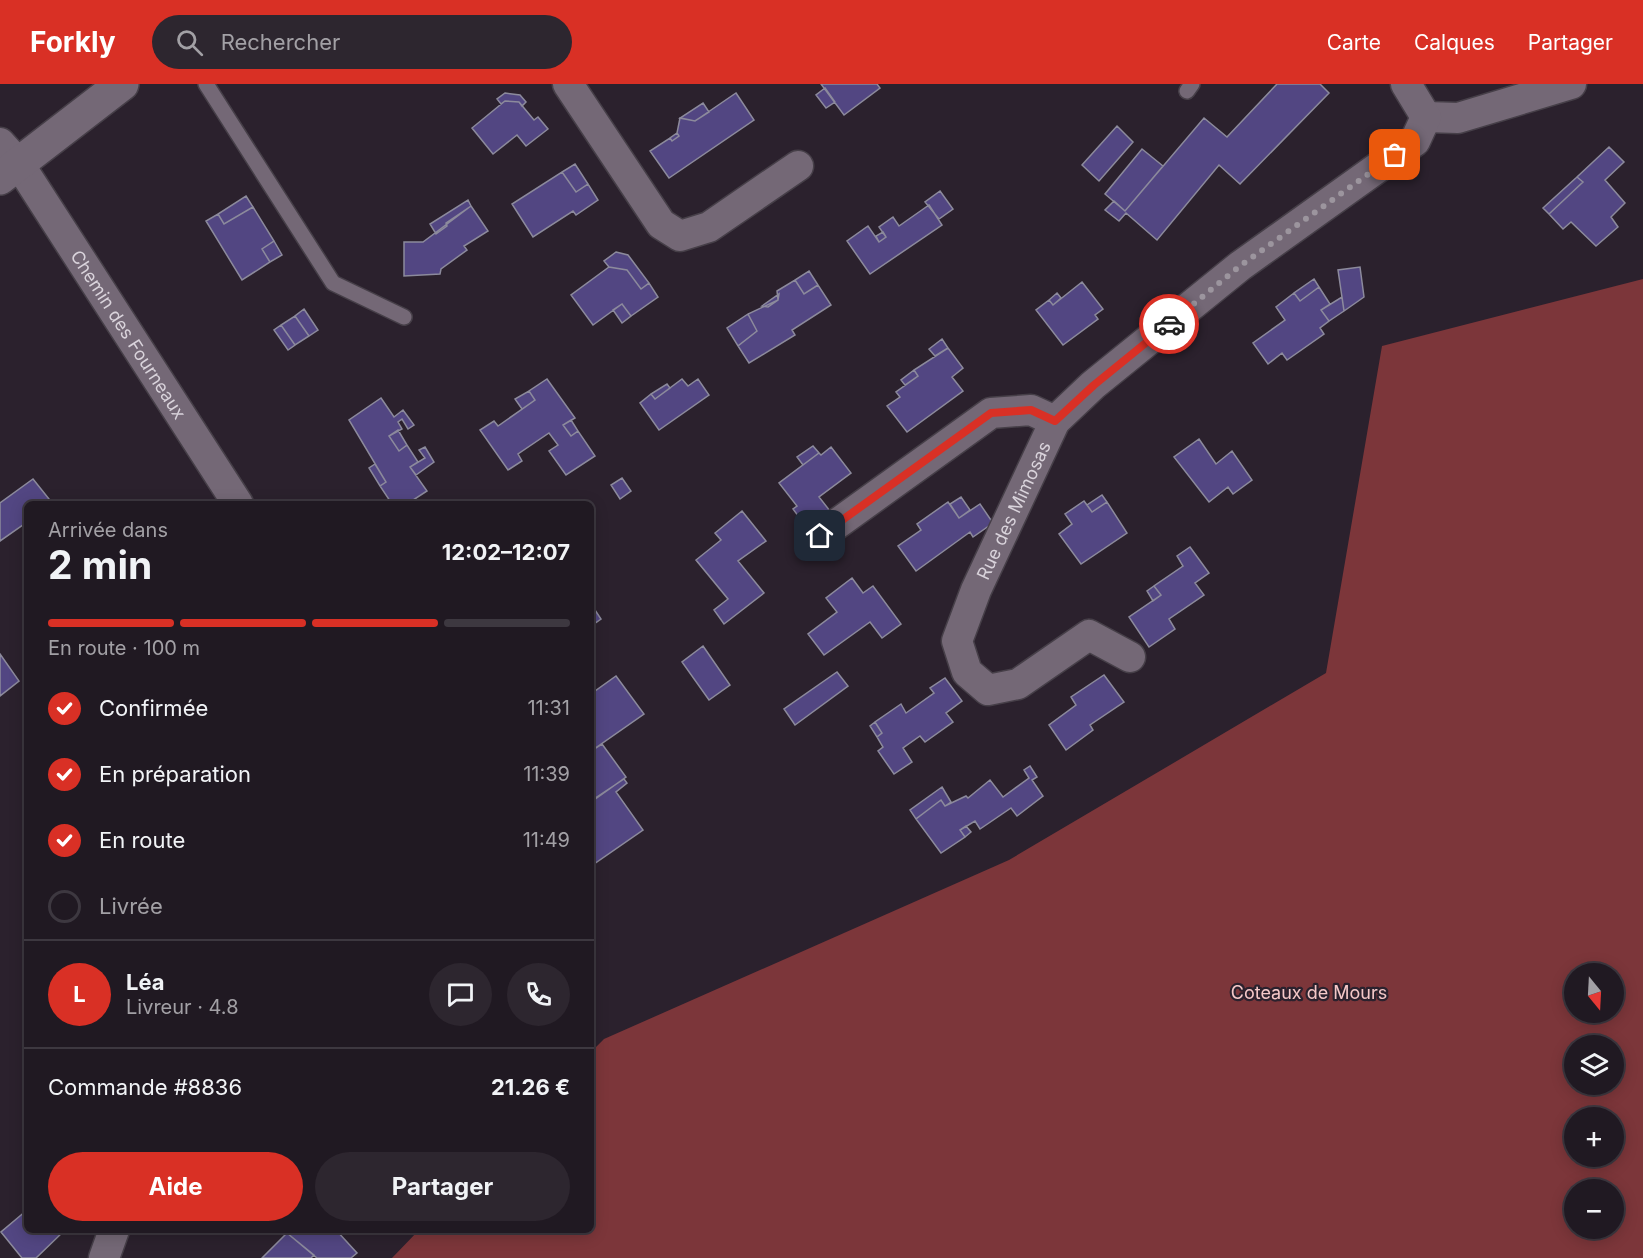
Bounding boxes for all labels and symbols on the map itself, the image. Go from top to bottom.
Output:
pin [1369,129,1420,180]
street label: Chemin des Fourneaux [67,246,191,423]
courier [1139,294,1199,354]
street label: Rue des Mimosas [972,438,1055,583]
pin [794,510,845,561]
north arrow [1564,963,1624,1023]
park label: Coteaux de Mours [1231,982,1387,1003]

